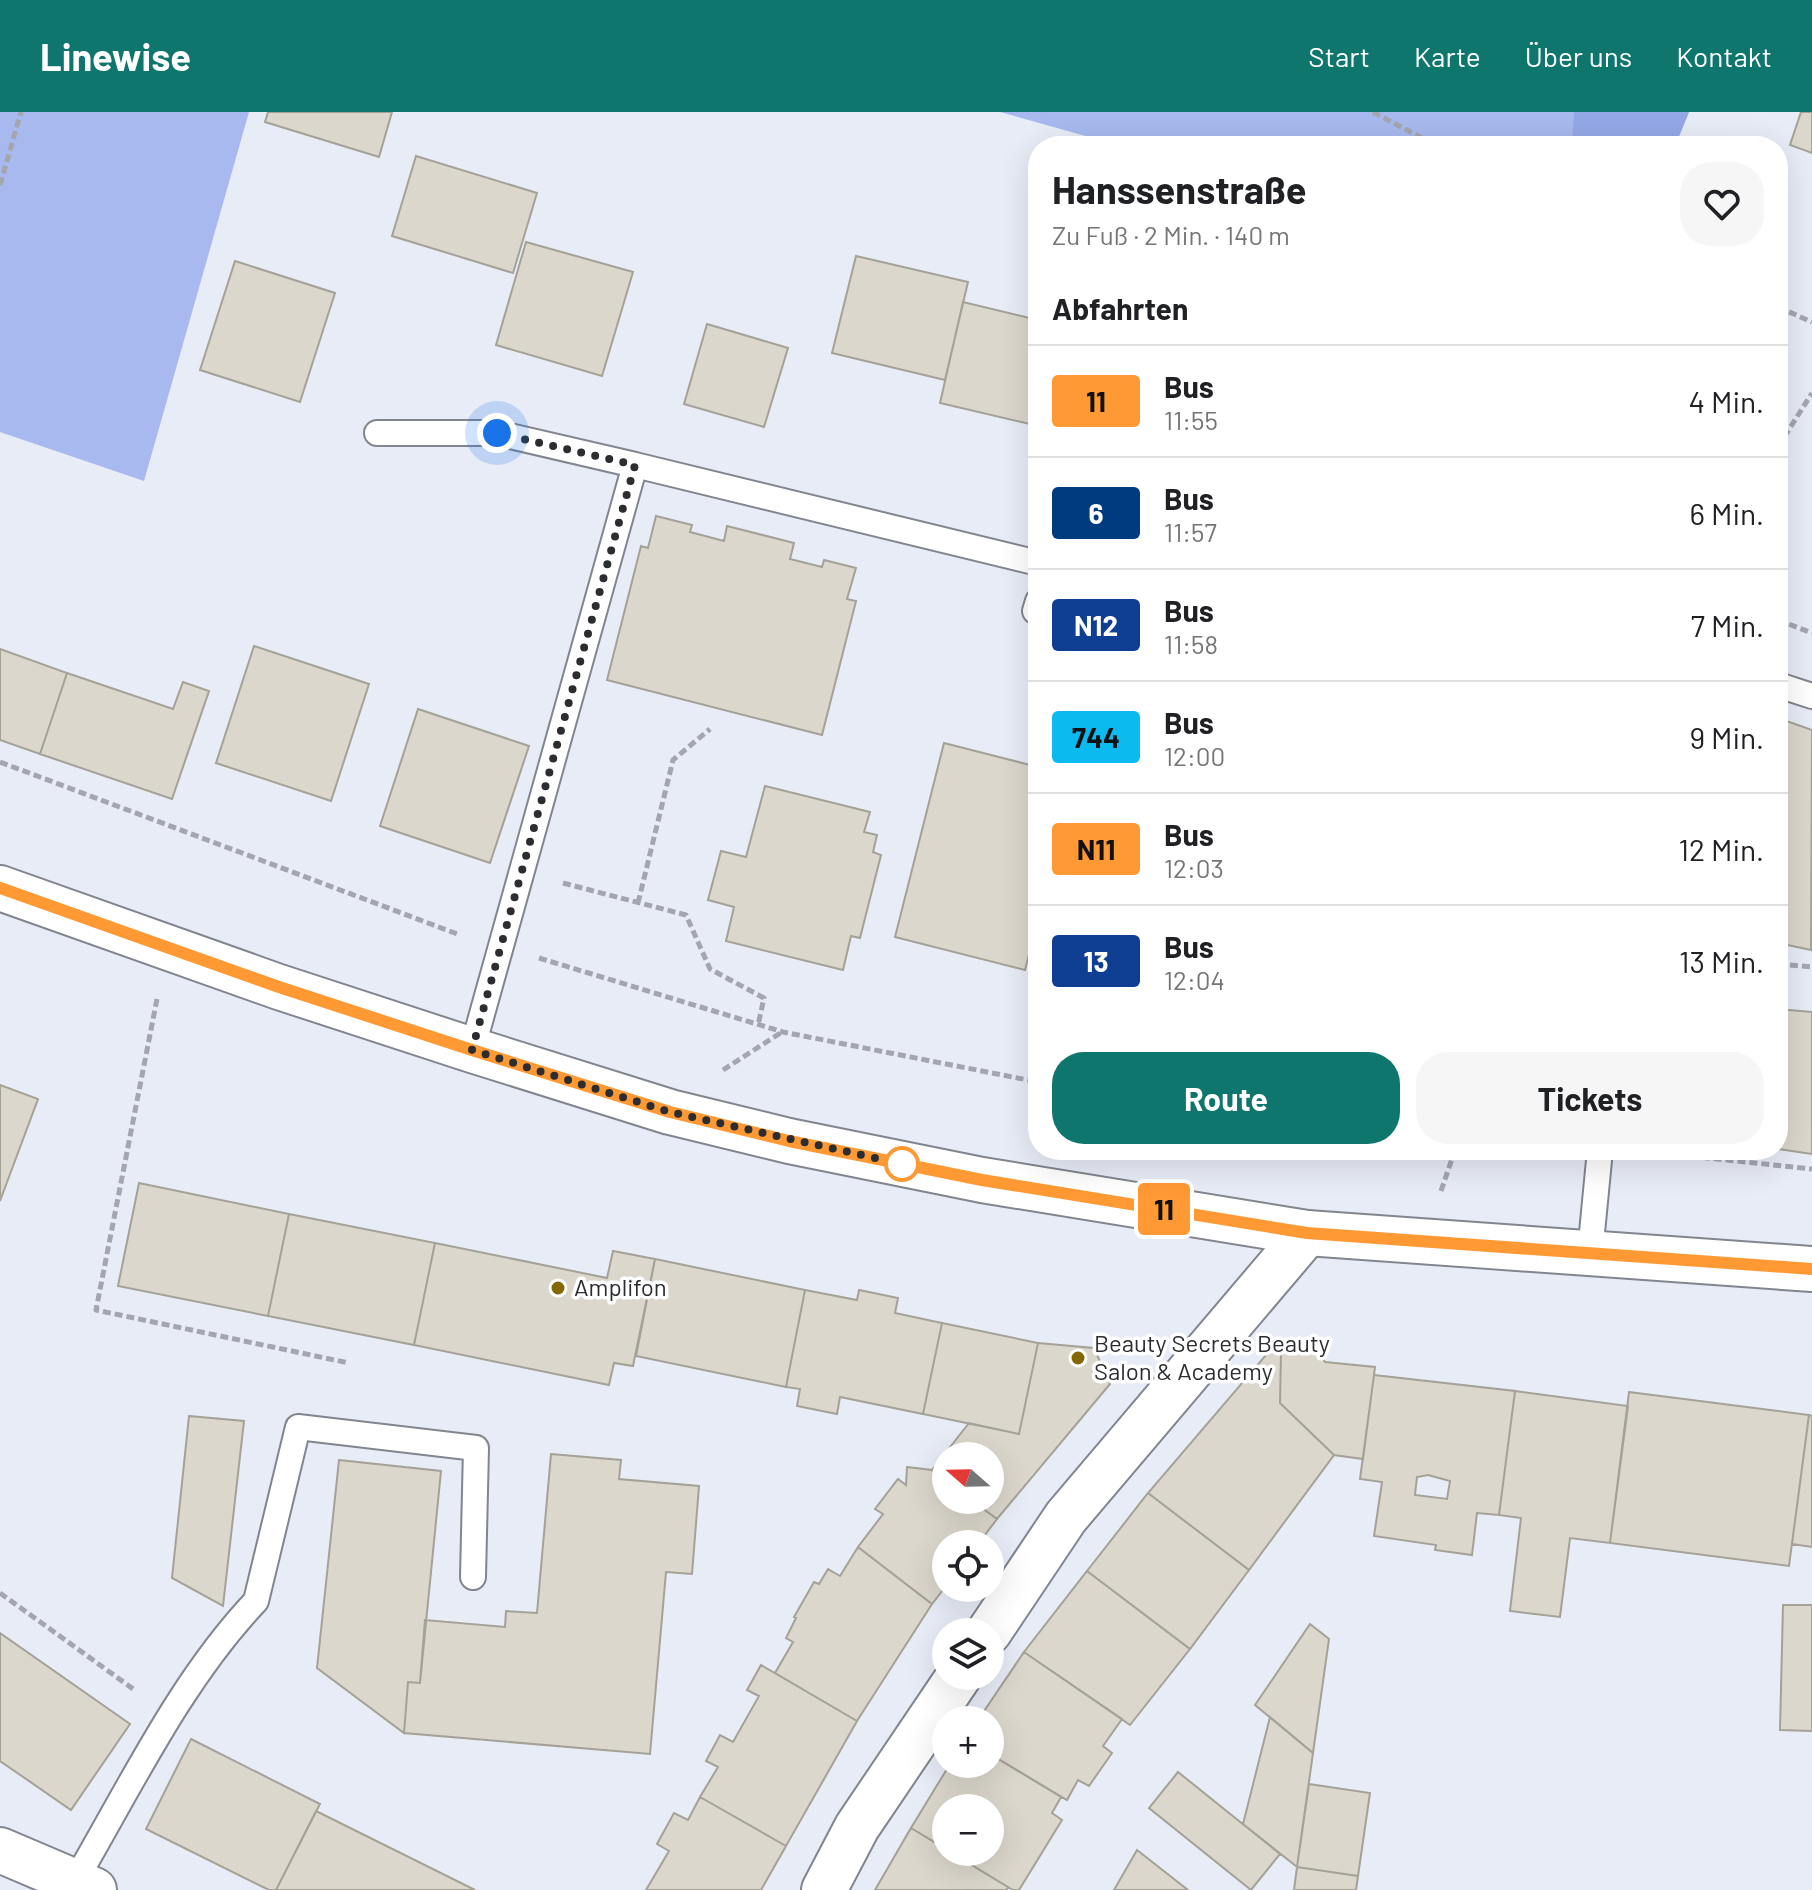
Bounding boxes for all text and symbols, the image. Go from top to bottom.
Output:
text: Linewise [40,33,191,79]
text: Start [1308,39,1370,73]
text: Karte [1414,39,1481,73]
text: Über uns [1525,39,1632,73]
text: Kontakt [1676,39,1772,73]
button: heart [1680,162,1764,246]
text: Hanssenstraße [1052,166,1307,212]
text: Zu Fuß · 2 Min. · 140 m [1052,219,1290,250]
text: Abfahrten [1052,290,1188,326]
text: Bus [1164,368,1214,404]
text: 4 Min. [1688,383,1764,419]
text: 11 [1086,384,1106,418]
text: 11:55 [1164,404,1218,435]
your location [477,413,517,453]
text: Bus [1164,480,1214,516]
text: 6 Min. [1690,495,1764,531]
text: 6 [1088,496,1104,530]
text: 11:57 [1164,516,1217,547]
text: Bus [1164,592,1214,628]
text: 7 Min. [1691,607,1764,643]
text: N12 [1074,608,1118,642]
text: 11:58 [1164,628,1218,659]
text: Bus [1164,704,1214,740]
text: 9 Min. [1689,719,1764,755]
text: 744 [1072,720,1120,754]
text: 12:00 [1164,740,1225,771]
text: Bus [1164,816,1214,852]
text: 12 Min. [1678,831,1764,867]
text: N11 [1077,832,1115,866]
text: 12:03 [1164,852,1224,883]
text: Bus [1164,928,1214,964]
text: 13 Min. [1679,943,1764,979]
text: 13 [1083,944,1109,978]
text: 12:04 [1164,964,1225,995]
button: Route [1052,1052,1400,1144]
button: Tickets [1416,1052,1764,1144]
unlabelled marker [885,1147,919,1181]
line badge: 11 [1128,1183,1200,1235]
text: 11 [1154,1192,1174,1226]
place label: Amplifon [574,1272,667,1301]
marker: Amplifon [549,1279,567,1297]
place label: Beauty Secrets Beauty Salon & Academy [1094,1328,1330,1385]
marker: Beauty Secrets Beauty Salon & Academy [1069,1349,1087,1367]
north arrow [932,1442,1004,1514]
map controls [932,1442,1004,1866]
button: locate [932,1530,1004,1602]
button: layers [932,1618,1004,1690]
button: + [932,1706,1004,1778]
button: − [932,1794,1004,1866]

